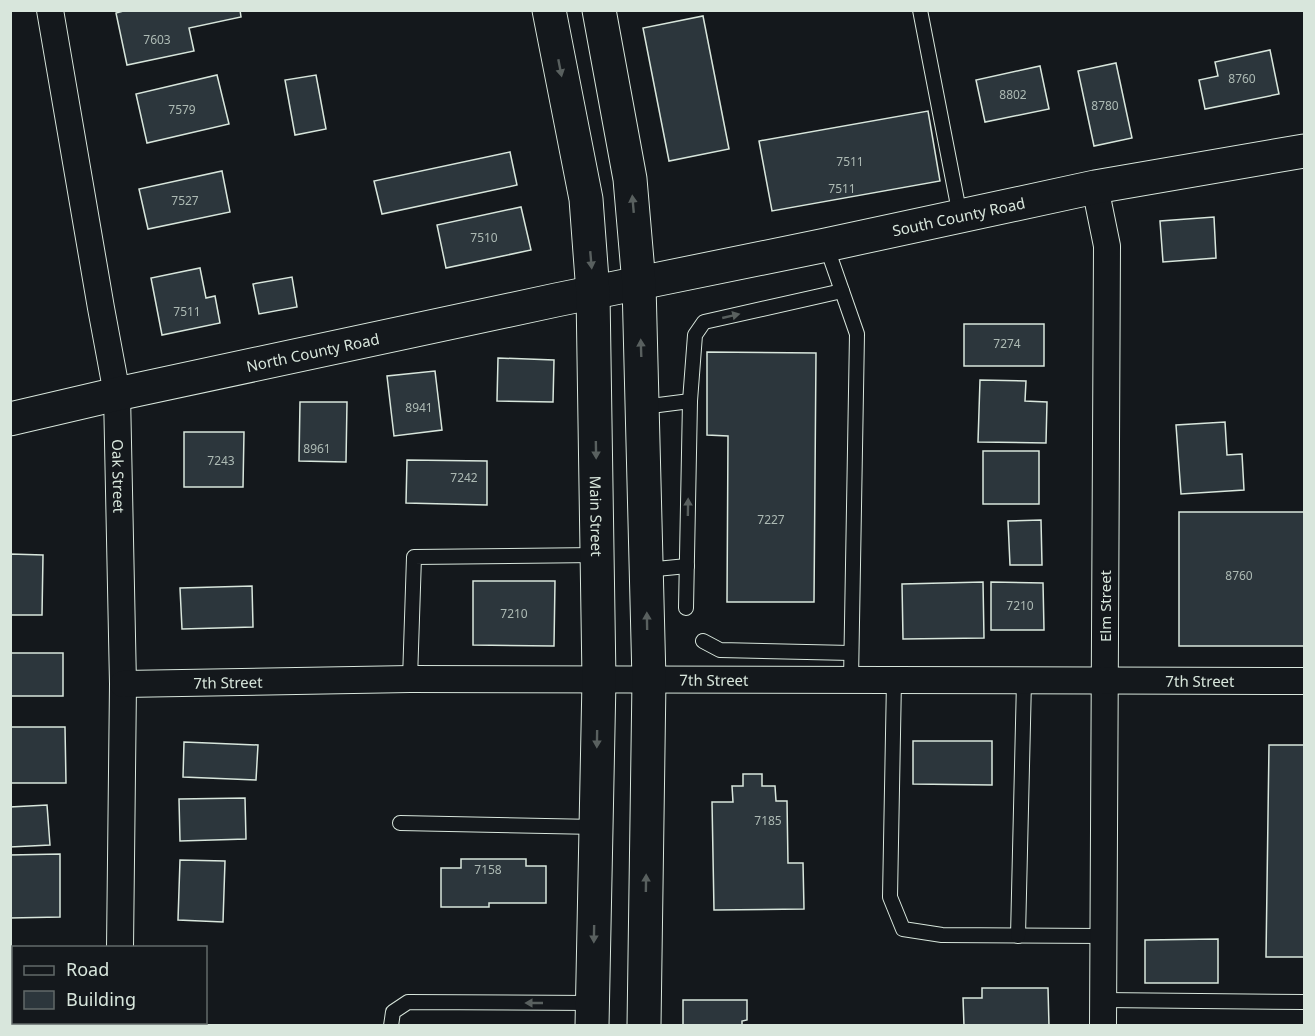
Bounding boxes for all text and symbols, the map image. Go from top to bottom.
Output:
house number: 7603 [143,31,171,48]
one-way arrow [556,59,565,78]
house number: 8760 [1228,70,1256,87]
house number: 8802 [999,86,1027,103]
house number: 8780 [1091,97,1119,114]
house number: 7579 [168,101,196,118]
house number: 7511 [836,153,864,170]
house number: 7511 [828,180,856,197]
house number: 7527 [171,192,199,209]
street label: South County Road [890,192,1027,240]
one-way arrow [628,195,637,214]
house number: 7510 [470,229,498,246]
one-way arrow [586,251,596,270]
house number: 7511 [173,303,201,320]
one-way arrow [722,311,741,320]
street label: North County Road [244,328,381,376]
house number: 7274 [993,335,1021,352]
one-way arrow [636,339,646,358]
house number: 8941 [405,399,433,416]
street label: Oak Street [108,439,129,514]
house number: 8961 [303,440,331,457]
one-way arrow [591,441,600,460]
house number: 7243 [207,452,235,469]
house number: 7242 [450,469,478,486]
street label: Main Street [586,475,607,557]
one-way arrow [683,498,693,517]
house number: 7227 [757,511,785,528]
house number: 8760 [1225,567,1253,584]
street label: Elm Street [1095,569,1115,642]
house number: 7210 [1006,597,1034,614]
house number: 7210 [500,605,528,622]
one-way arrow [643,612,652,631]
street label: 7th Street [679,670,749,690]
street label: 7th Street [1165,671,1235,691]
street label: 7th Street [193,672,263,693]
one-way arrow [593,729,602,748]
house number: 7185 [754,812,782,829]
house number: 7158 [474,861,502,878]
one-way arrow [641,874,651,893]
one-way arrow [589,924,598,943]
legend [12,946,207,1024]
text: Road [66,957,109,981]
text: Building [66,987,136,1011]
one-way arrow [524,998,543,1008]

